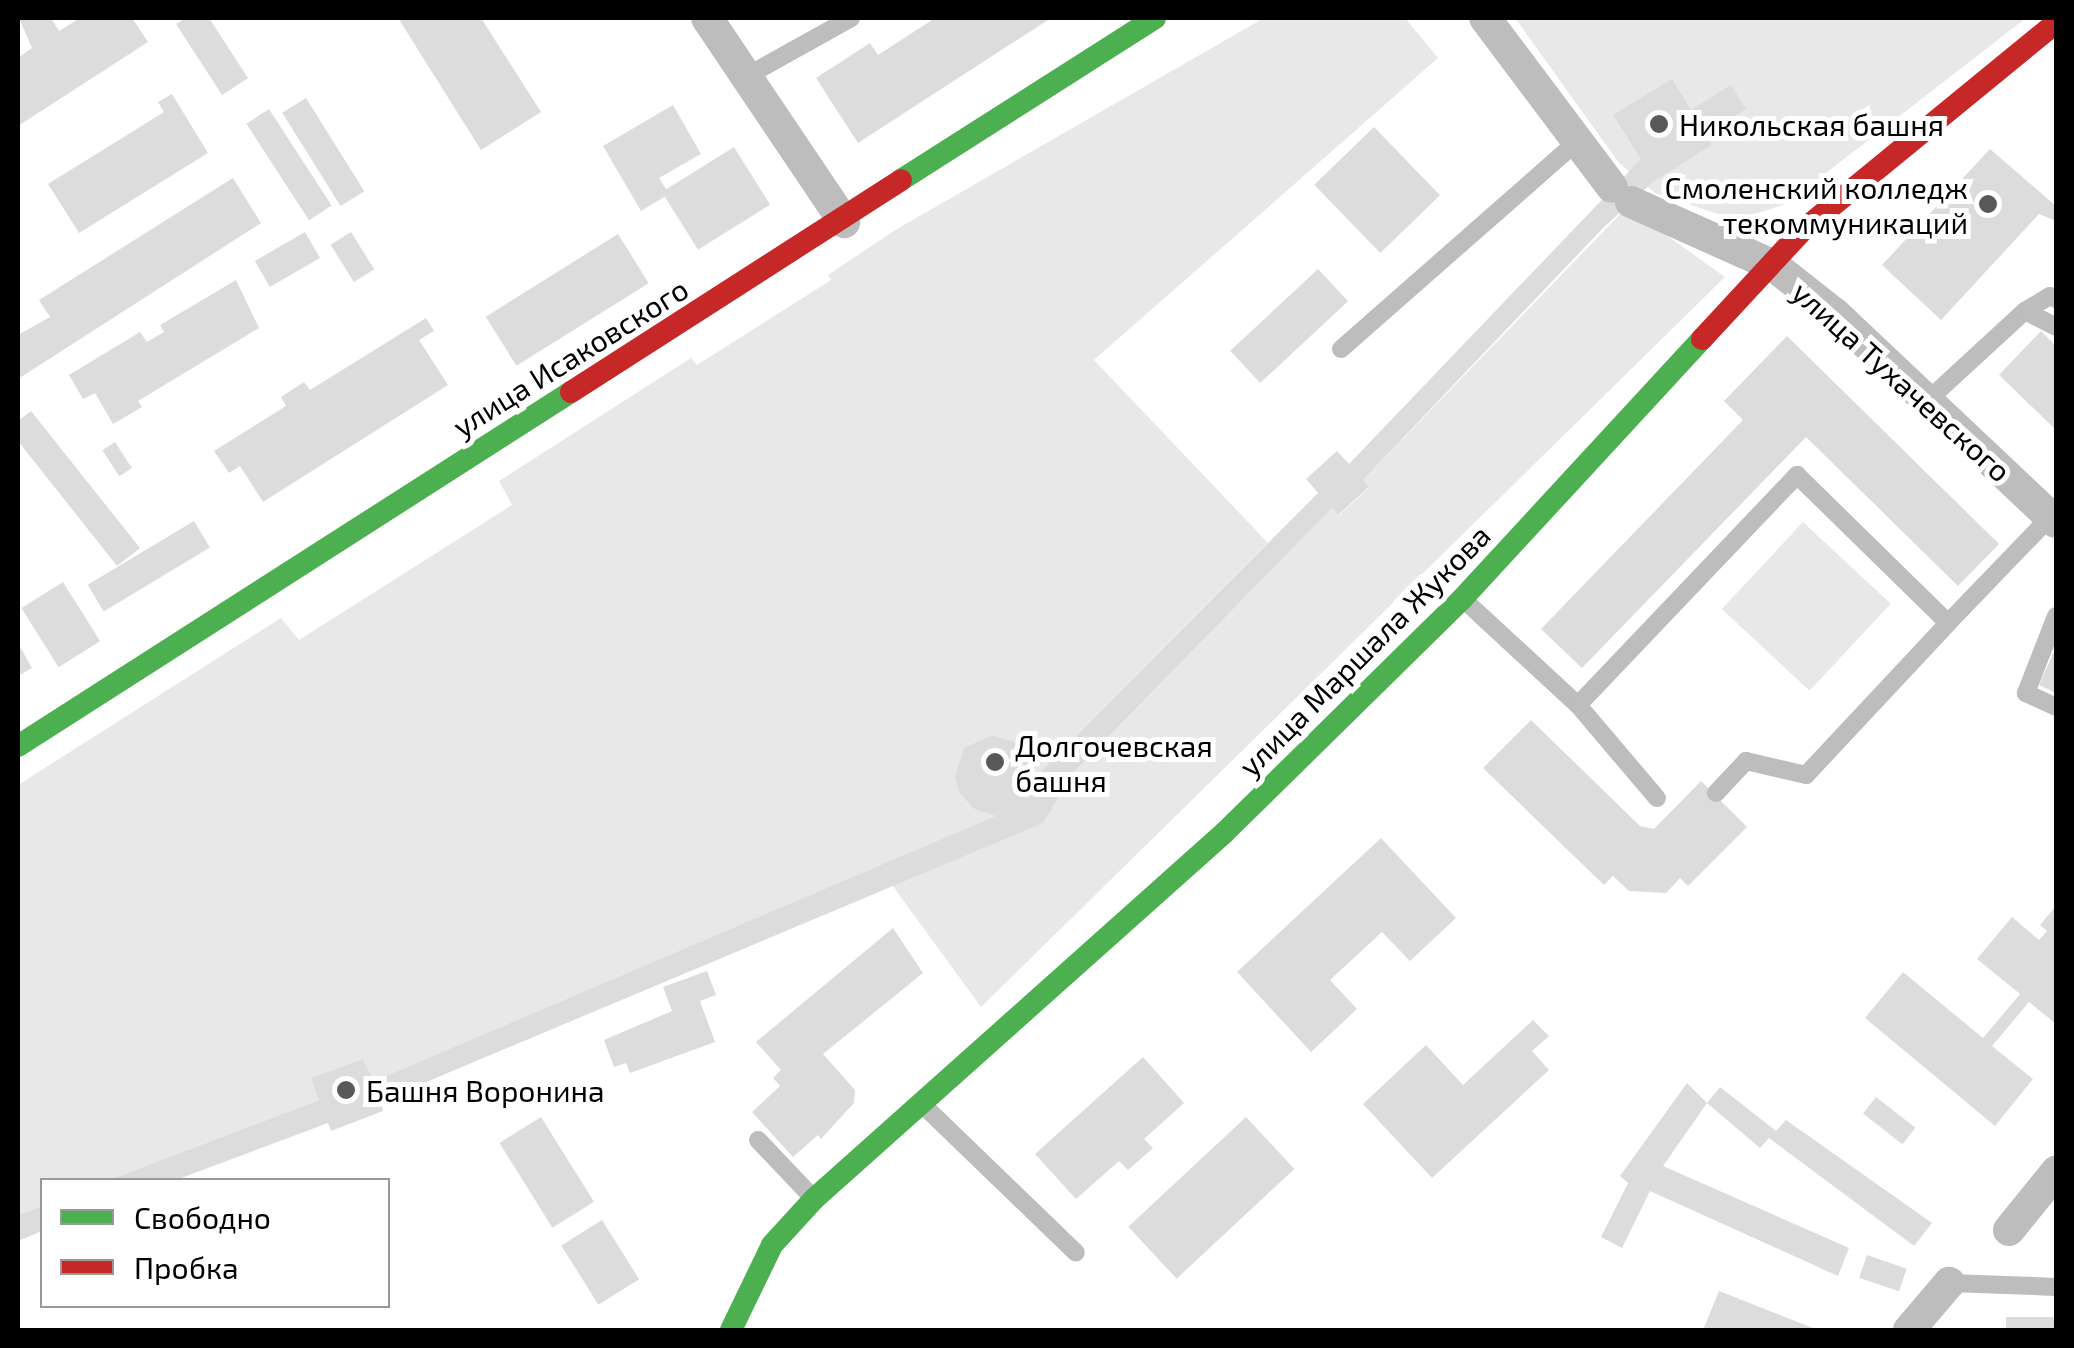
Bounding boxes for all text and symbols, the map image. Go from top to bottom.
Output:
place label: Никольская башня [1679,106,1944,142]
marker: Никольская башня [1648,113,1670,135]
place label: Смоленский колледж текоммуникаций [1665,169,1968,240]
marker: Смоленский колледж текоммуникаций [1977,193,1999,215]
street label: улица Исаковского [446,270,694,444]
street label: улица Тухачевского [1785,273,2019,489]
street label: улица Маршала Жукова [1231,517,1497,783]
place label: Долгочевская башня [1015,727,1213,798]
marker: Долгочевская башня [984,751,1006,773]
place label: Башня Воронина [366,1072,605,1108]
marker: Башня Воронина [335,1079,357,1101]
legend [40,1178,390,1308]
text: Свободно [134,1199,271,1235]
text: Пробка [134,1249,239,1285]

